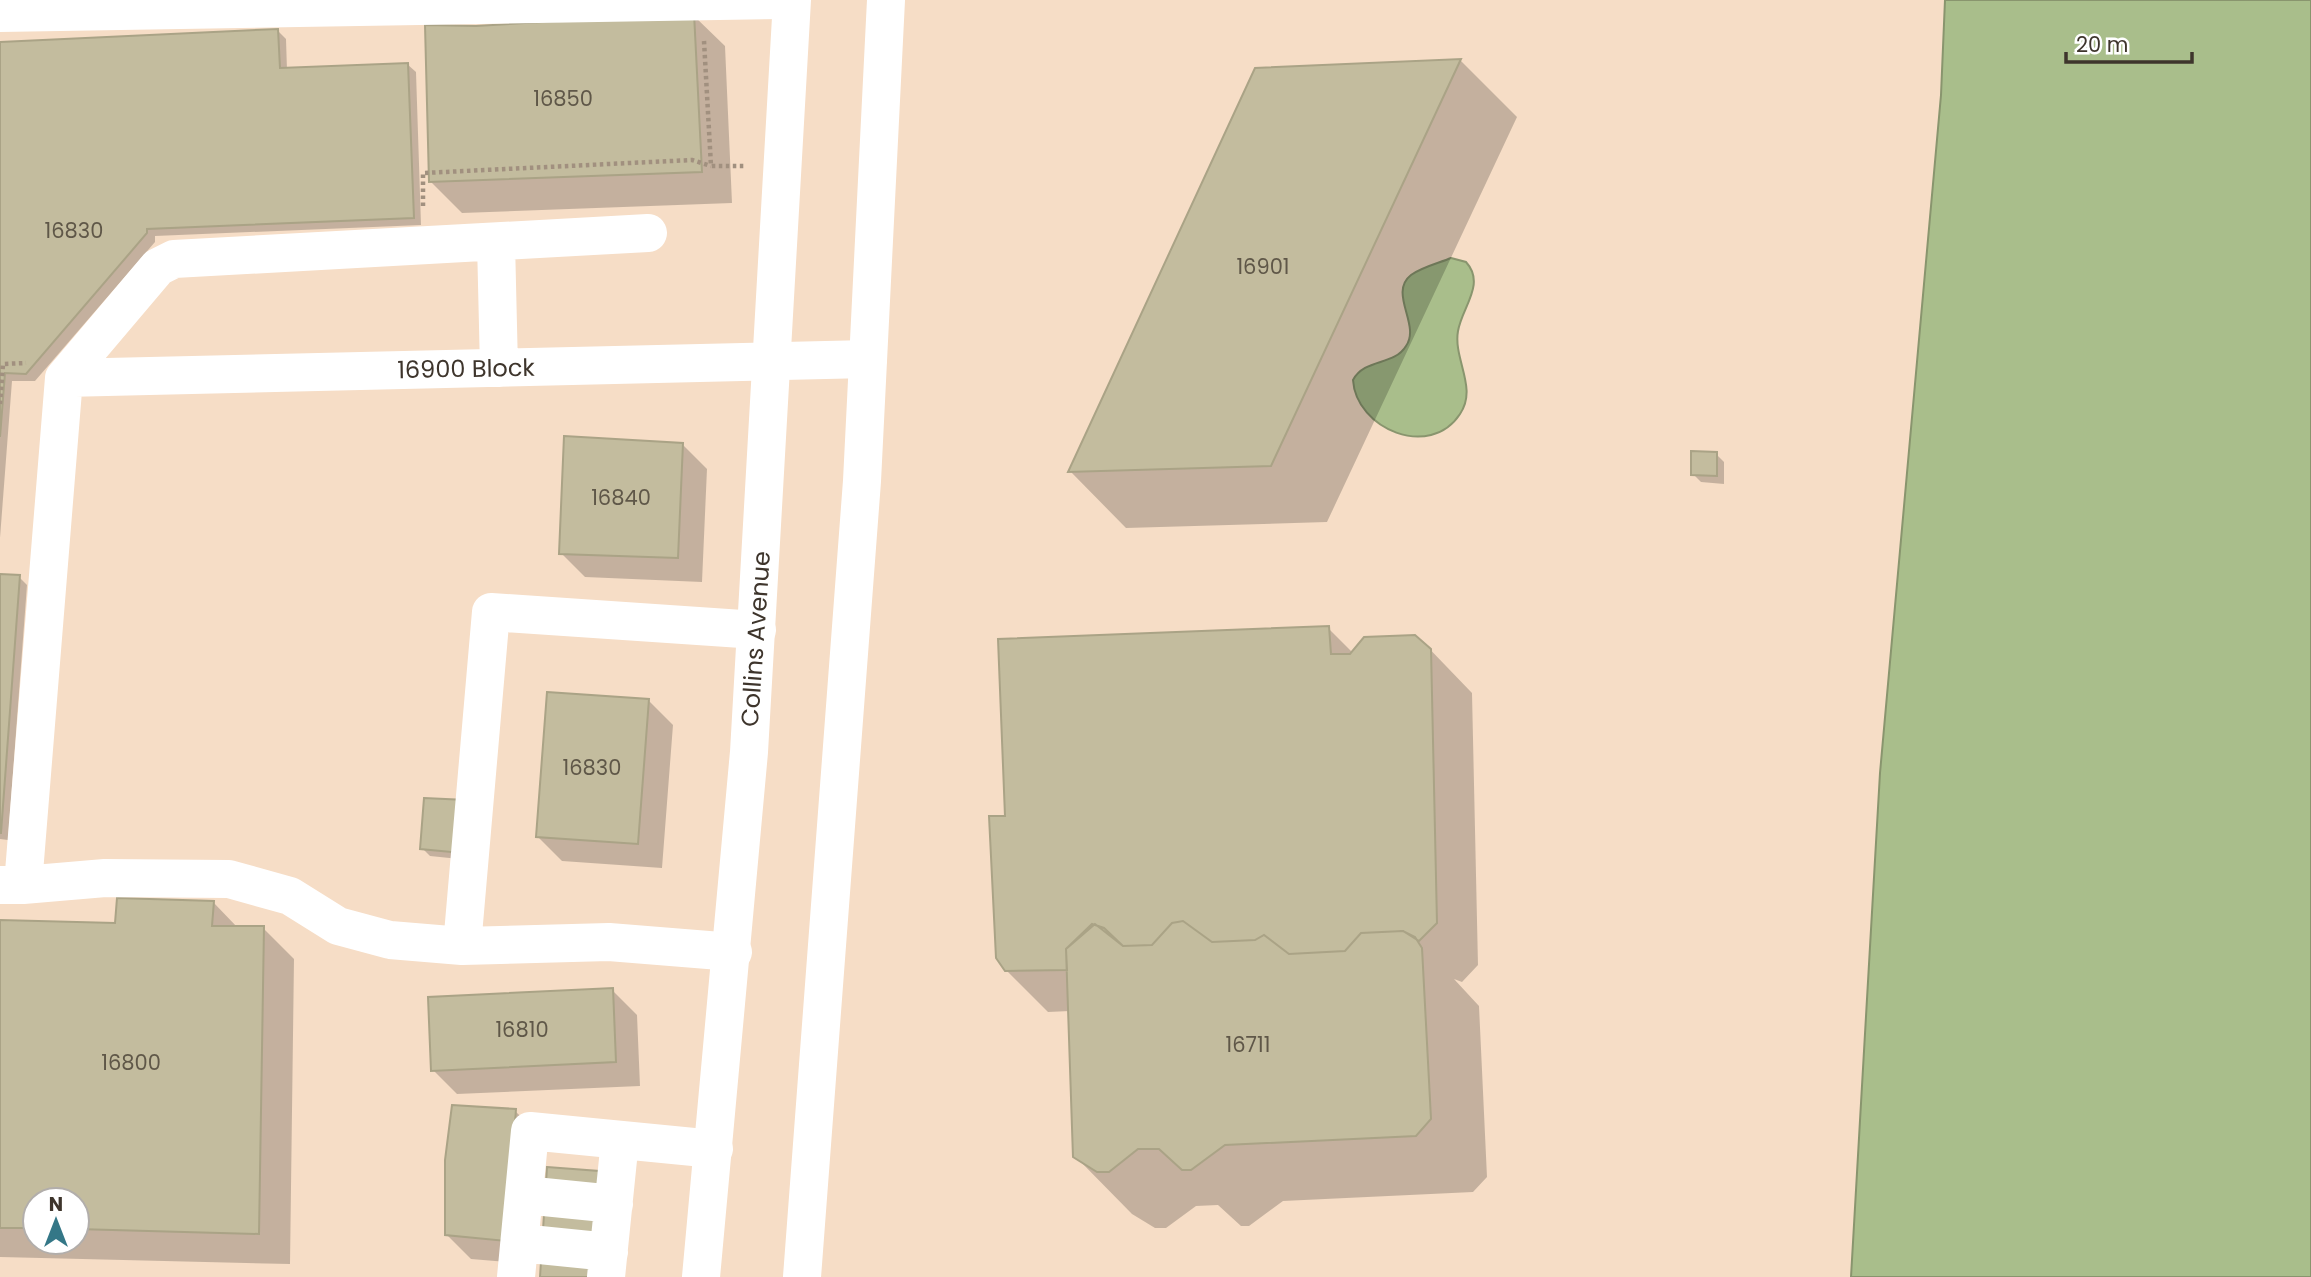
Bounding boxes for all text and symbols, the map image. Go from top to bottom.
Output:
scale bar [2066,21,2192,65]
text: 20 m [2076,30,2129,59]
house number: 16850 [533,84,593,113]
house number: 16830 [45,216,103,245]
house number: 16901 [1236,252,1290,281]
street label: 16900 Block [397,351,536,386]
house number: 16840 [591,483,651,512]
street label: Collins Avenue [733,550,778,728]
house number: 16830 [563,753,621,782]
house number: 16810 [495,1015,549,1044]
house number: 16711 [1226,1030,1270,1059]
house number: 16800 [101,1048,161,1077]
north arrow [21,1186,91,1256]
text: N [49,1191,63,1218]

